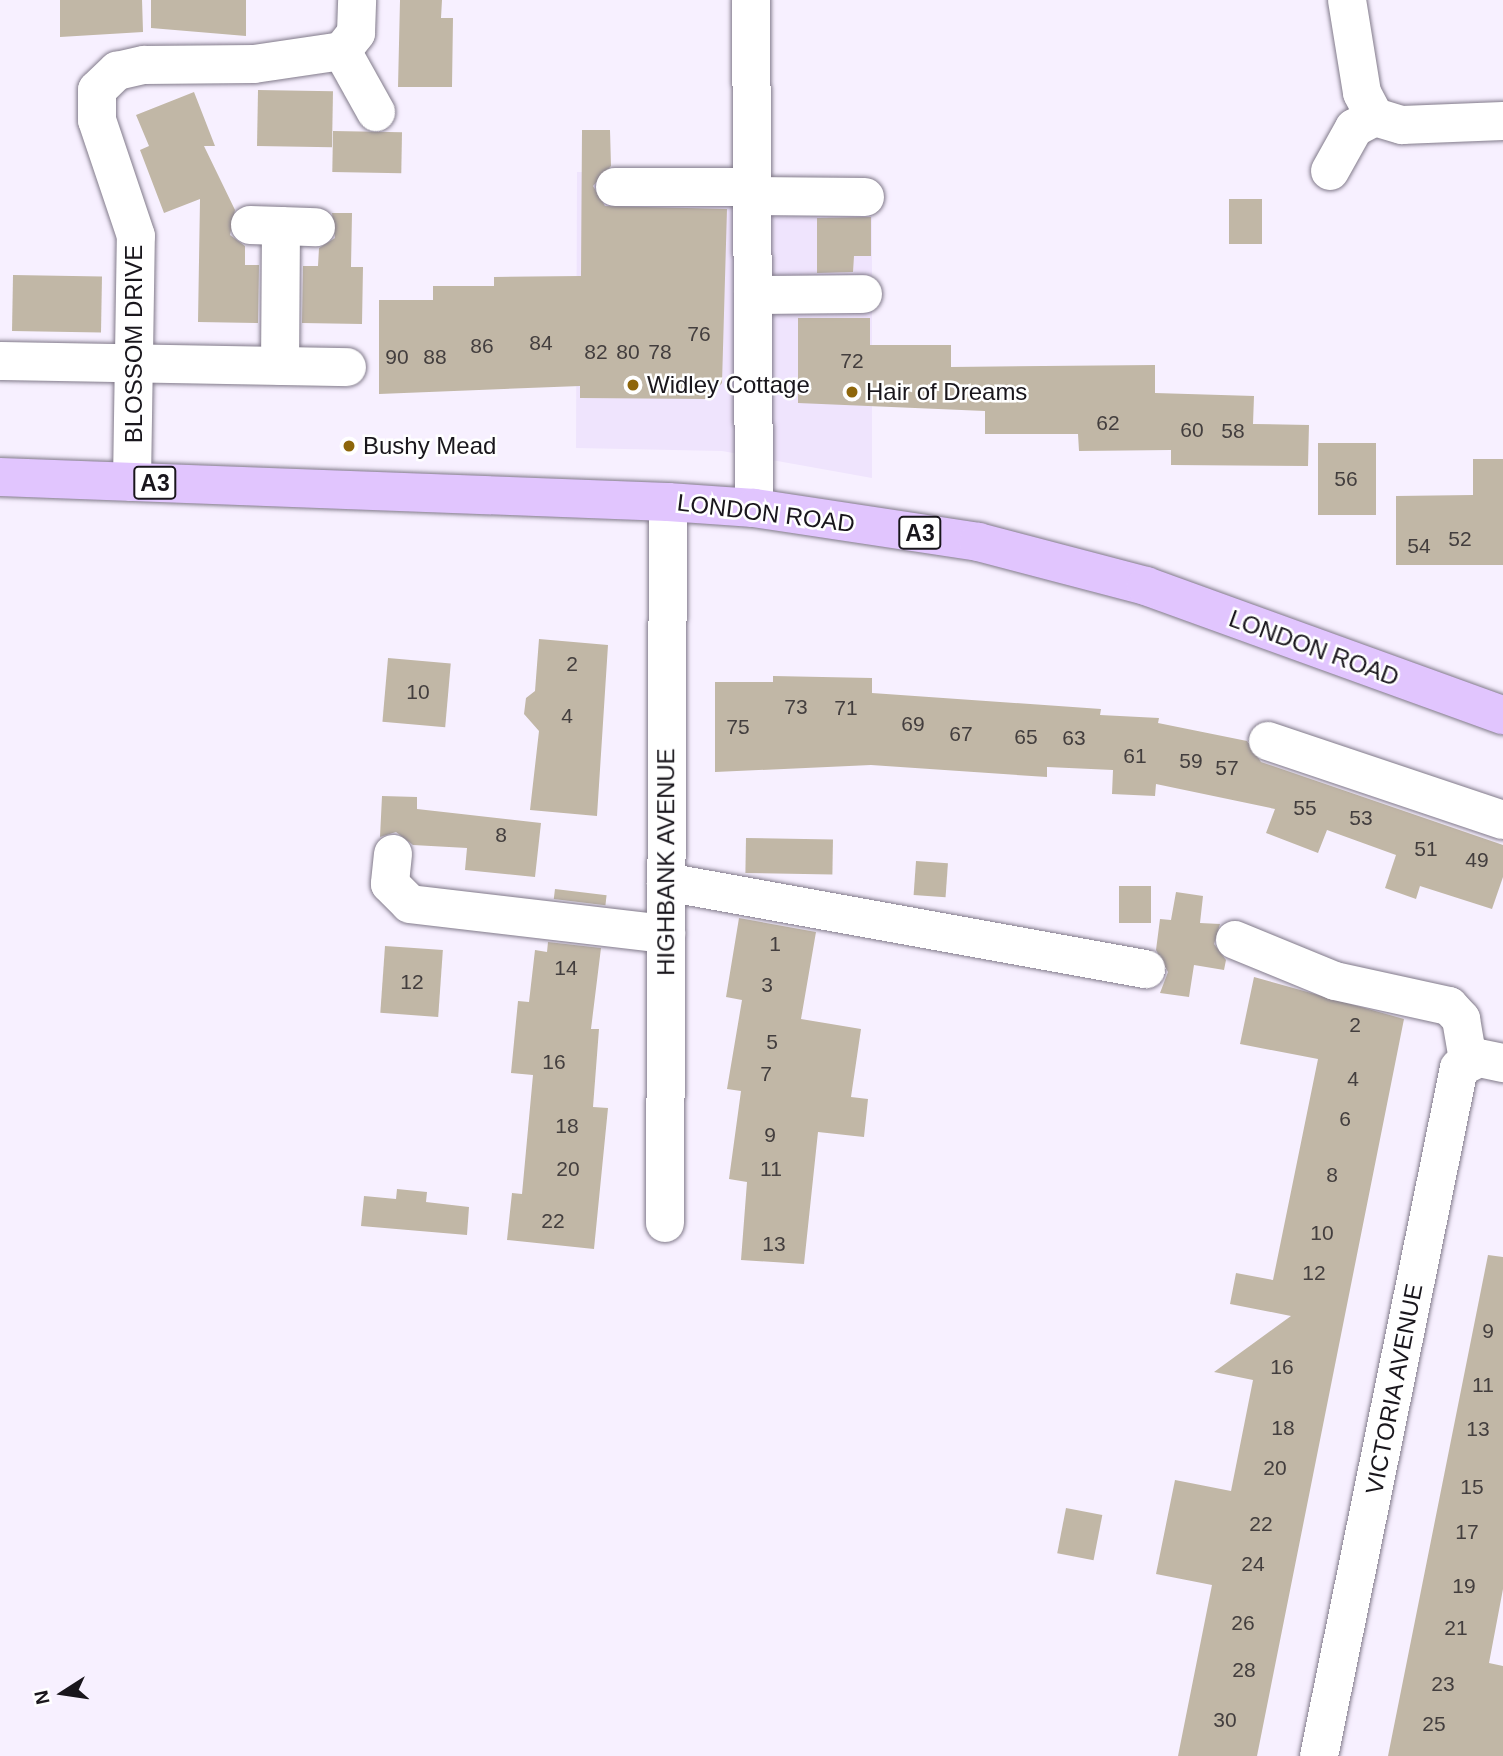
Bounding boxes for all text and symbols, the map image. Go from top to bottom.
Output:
street label: BLOSSOM DRIVE [120,245,148,443]
house number: 76 [687,321,711,347]
house number: 84 [529,330,553,356]
house number: 86 [470,333,494,359]
house number: 82 [584,339,608,365]
house number: 80 [616,339,640,365]
house number: 78 [648,339,672,365]
house number: 90 [385,344,409,370]
house number: 88 [423,344,447,370]
house number: 72 [840,348,864,374]
place label: Widley Cottage [647,371,810,399]
marker: Widley Cottage [625,377,641,393]
place label: Hair of Dreams [866,378,1027,406]
marker: Hair of Dreams [844,384,860,400]
house number: 62 [1096,410,1120,436]
house number: 60 [1180,417,1204,443]
house number: 58 [1221,418,1245,444]
place label: Bushy Mead [363,432,496,460]
marker: Bushy Mead [341,438,357,454]
road number: A3 [132,463,178,503]
house number: 56 [1334,466,1358,492]
street label: LONDON ROAD [676,488,856,538]
road number: A3 [897,513,943,552]
house number: 52 [1448,526,1472,552]
house number: 54 [1407,533,1431,559]
street label: LONDON ROAD [1225,604,1403,692]
house number: 2 [566,651,578,677]
house number: 10 [406,679,430,705]
house number: 73 [784,694,808,720]
house number: 71 [834,695,858,721]
house number: 4 [561,703,573,729]
house number: 69 [901,711,925,737]
house number: 75 [726,714,750,740]
house number: 67 [949,721,973,747]
house number: 65 [1014,724,1038,750]
house number: 63 [1062,725,1086,751]
house number: 61 [1123,743,1147,769]
street label: HIGHBANK AVENUE [652,748,680,976]
house number: 59 [1179,748,1203,774]
house number: 57 [1215,755,1239,781]
house number: 55 [1293,795,1317,821]
house number: 53 [1349,805,1373,831]
house number: 8 [495,822,507,848]
house number: 51 [1414,836,1438,862]
house number: 49 [1465,847,1489,873]
house number: 1 [769,931,781,957]
house number: 14 [554,955,578,981]
house number: 12 [400,969,424,995]
house number: 3 [761,972,773,998]
house number: 2 [1349,1012,1361,1038]
house number: 5 [766,1029,778,1055]
house number: 16 [542,1049,566,1075]
house number: 7 [760,1061,772,1087]
house number: 4 [1347,1066,1359,1092]
house number: 6 [1339,1106,1351,1132]
house number: 18 [555,1113,579,1139]
house number: 9 [764,1122,776,1148]
house number: 20 [556,1156,580,1182]
house number: 11 [760,1156,782,1182]
house number: 8 [1326,1162,1338,1188]
house number: 22 [541,1208,565,1234]
house number: 10 [1310,1220,1334,1246]
house number: 13 [762,1231,786,1257]
house number: 12 [1302,1260,1326,1286]
street label: VICTORIA AVENUE [1359,1280,1429,1498]
house number: 9 [1482,1318,1494,1344]
house number: 16 [1270,1354,1294,1380]
house number: 11 [1472,1372,1494,1398]
house number: 18 [1271,1415,1295,1441]
house number: 13 [1466,1416,1490,1442]
house number: 20 [1263,1455,1287,1481]
house number: 15 [1460,1474,1484,1500]
house number: 22 [1249,1511,1273,1537]
house number: 17 [1455,1519,1479,1545]
house number: 24 [1241,1551,1265,1577]
house number: 19 [1452,1573,1476,1599]
house number: 26 [1231,1610,1255,1636]
house number: 21 [1444,1615,1468,1641]
house number: 28 [1232,1657,1256,1683]
north arrow [28,1658,98,1728]
house number: 23 [1431,1671,1455,1697]
text: N [30,1689,54,1706]
house number: 30 [1213,1707,1237,1733]
house number: 25 [1422,1711,1446,1737]

